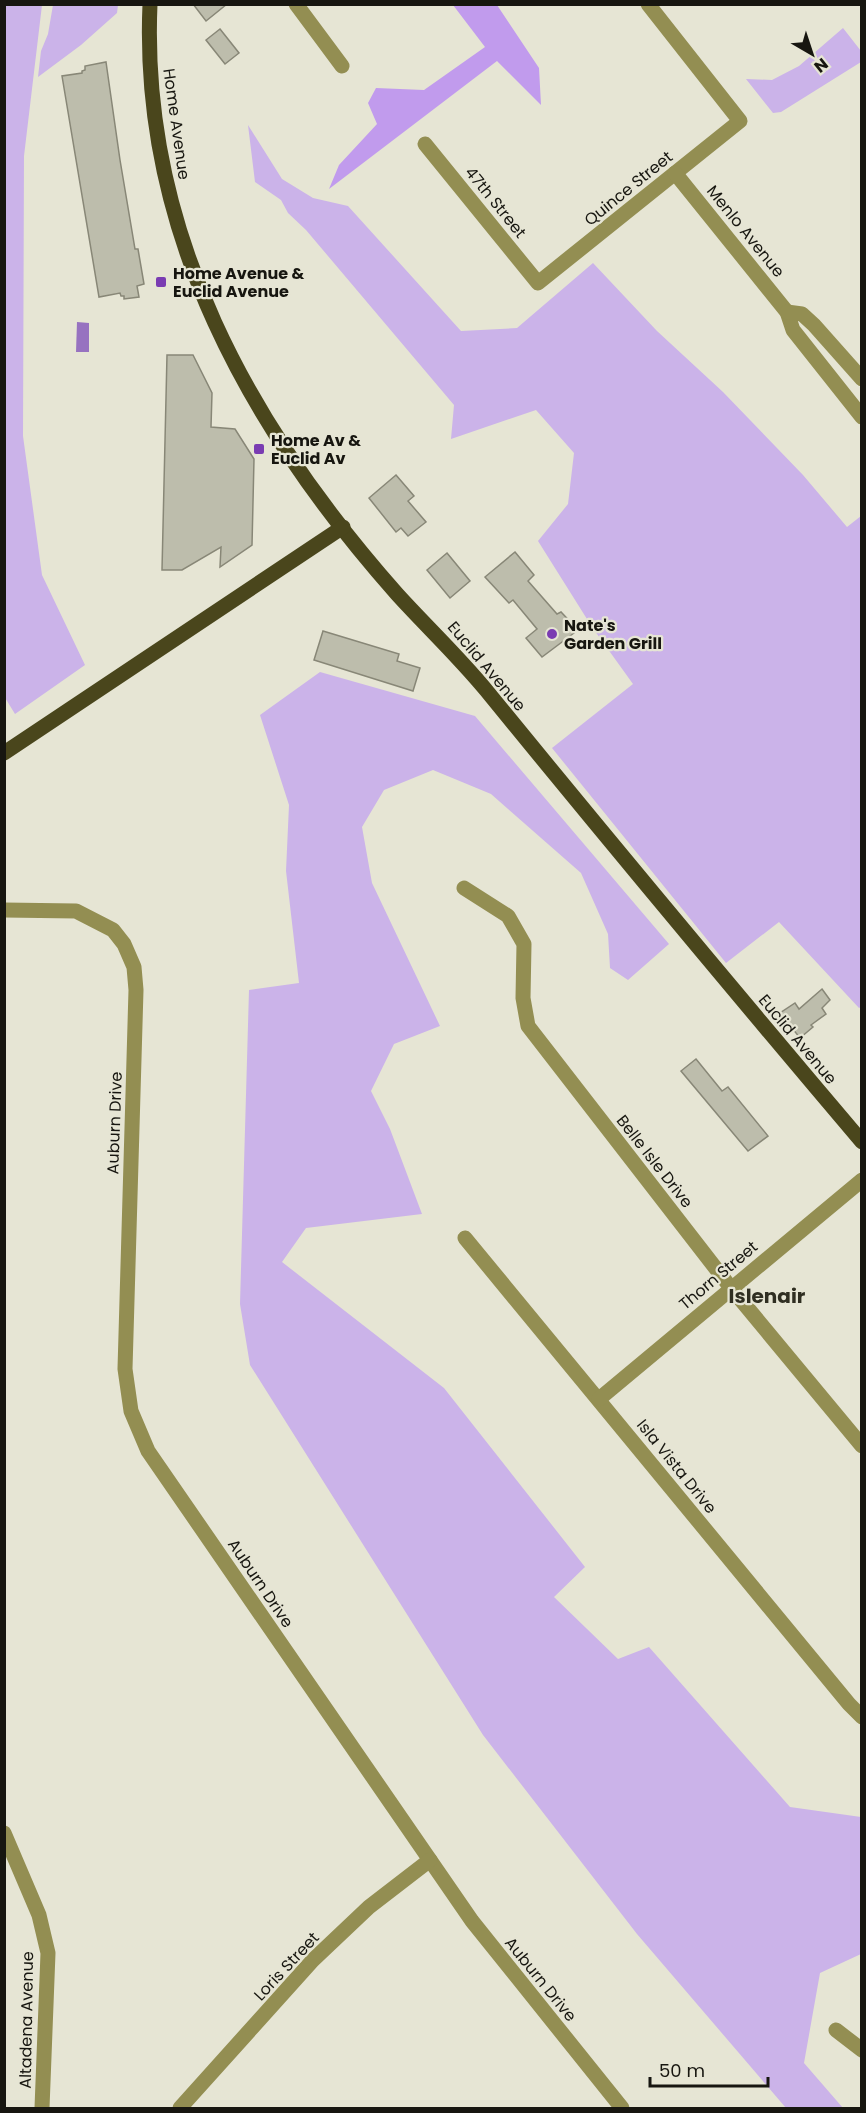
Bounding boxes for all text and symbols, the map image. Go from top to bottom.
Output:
north arrow [782,24,842,84]
text: N [809,53,833,78]
street label: Home Avenue [157,67,196,181]
street label: Quince Street [579,145,678,231]
street label: 47th Street [460,162,532,243]
street label: Menlo Avenue [701,180,790,282]
place label: Home Avenue & Euclid Avenue [173,262,305,303]
marker: Home Avenue & Euclid Avenue [154,275,168,289]
place label: Home Av & Euclid Av [271,429,361,470]
marker: Home Av & Euclid Av [252,442,266,456]
place label: Nate's Garden Grill [564,614,662,655]
street label: Euclid Avenue [442,616,531,716]
marker: Nate's Garden Grill [545,627,559,641]
street label: Euclid Avenue [753,989,842,1089]
street label: Auburn Drive [101,1071,128,1175]
street label: Belle Isle Drive [611,1110,698,1213]
street label: Thorn Street [674,1235,763,1315]
district label: Islenair [729,1282,806,1310]
street label: Isla Vista Drive [631,1414,722,1518]
street label: Auburn Drive [222,1534,299,1632]
street label: Loris Street [248,1927,324,2006]
street label: Auburn Drive [499,1932,582,2027]
street label: Altadena Avenue [14,1951,39,2089]
scale bar [650,2050,768,2088]
text: 50 m [659,2058,705,2083]

